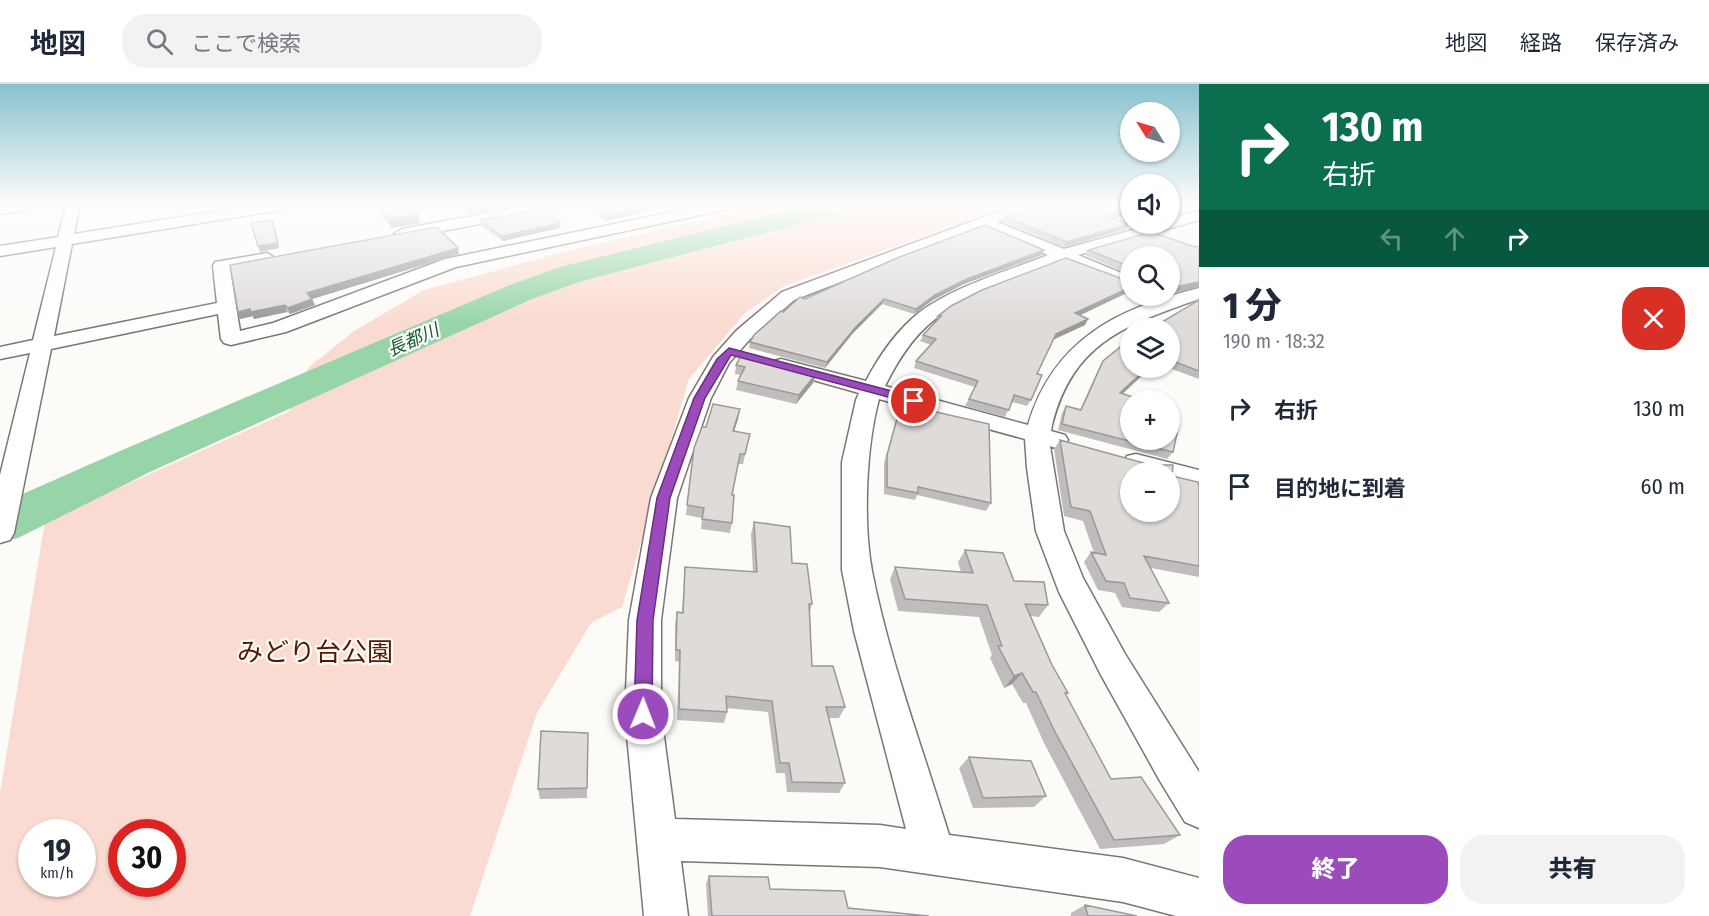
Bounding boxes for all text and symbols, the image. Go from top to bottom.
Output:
search box [122,14,542,68]
icon: search [143,25,176,58]
text: 地図 [30,27,86,60]
text: ここで検索 [191,30,301,57]
text: 地図 [1445,30,1487,56]
text: 経路 [1520,30,1562,56]
text: 保存済み [1595,30,1679,56]
north arrow [1120,102,1180,162]
map controls [1120,102,1180,522]
text: 130 m [1322,102,1423,152]
icon: right [1223,108,1301,186]
text: 右折 [1322,159,1376,191]
button: sound [1120,174,1180,234]
icon: left [1375,222,1408,255]
icon: ahead [1438,222,1471,255]
icon: right [1501,222,1534,255]
button: search [1120,246,1180,306]
text: 1 分 [1223,284,1282,328]
button: close [1622,287,1685,350]
water label: 長都川 [384,318,444,361]
button: layers [1120,318,1180,378]
text: 190 m · 18:32 [1223,329,1325,353]
pin [888,375,939,426]
icon: arrive [897,384,930,417]
button: + [1120,390,1180,450]
icon: right [1223,392,1256,425]
text: 130 m [1633,395,1685,422]
text: 右折 [1274,397,1318,424]
button: − [1120,462,1180,522]
icon: arrive [1223,470,1256,503]
text: 60 m [1641,473,1685,500]
text: 目的地に到着 [1274,475,1406,502]
park label: みどり台公園 [237,637,393,668]
position arrow [611,682,675,746]
speed limit sign: 30 [108,819,186,897]
text: 19 [43,833,71,869]
button: 終了 [1223,835,1448,904]
button: 共有 [1460,835,1685,904]
text: km/h [40,864,74,882]

